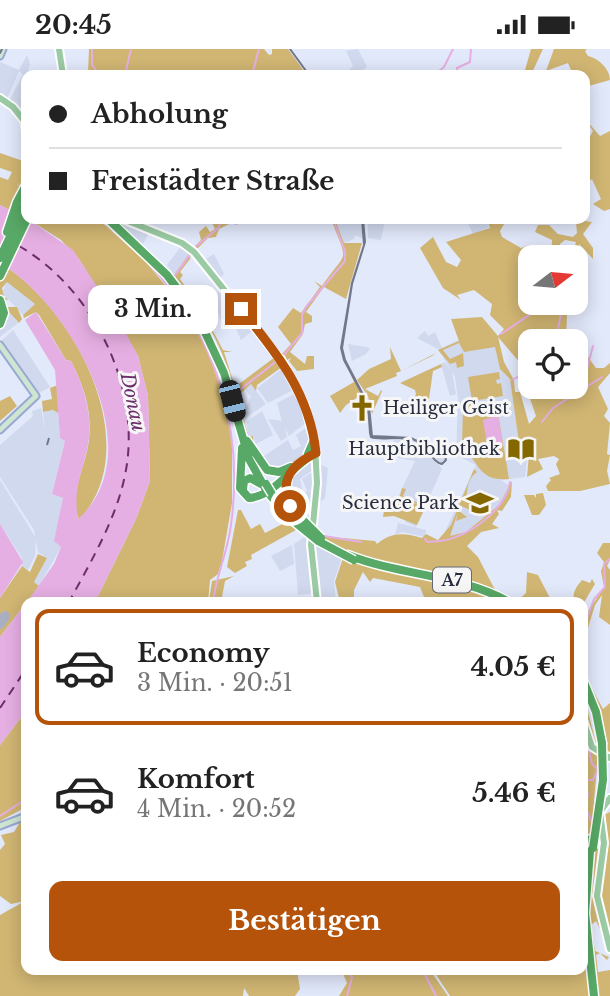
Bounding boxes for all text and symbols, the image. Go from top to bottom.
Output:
text: 20:45 [35,9,112,41]
text: Abholung [91,98,228,130]
text: Freistädter Straße [91,165,334,197]
north arrow [518,245,588,315]
map controls [518,245,588,399]
callout: 3 Min. [87,285,216,333]
route end [225,293,257,325]
text: 3 Min. [114,295,192,323]
button: locate [518,329,588,399]
water label: Donau [115,369,150,434]
car [217,378,248,424]
church icon: Heiliger Geist [347,393,377,423]
place label: Heiliger Geist [383,397,509,419]
library icon: Hauptbibliothek [506,434,536,464]
place label: Hauptbibliothek [348,438,500,460]
school or university icon: Science Park [465,488,495,518]
route start [274,490,306,522]
place label: Science Park [342,492,459,514]
road number: A7 [433,567,471,593]
icon: car [53,636,116,699]
text: Economy [137,637,270,669]
text: 4.05 € [471,651,556,683]
text: 3 Min. · 20:51 [137,669,293,697]
icon: car [53,762,116,825]
text: Komfort [137,763,255,795]
text: 5.46 € [472,777,556,809]
text: 4 Min. · 20:52 [137,795,296,823]
button: Bestätigen [49,881,560,961]

